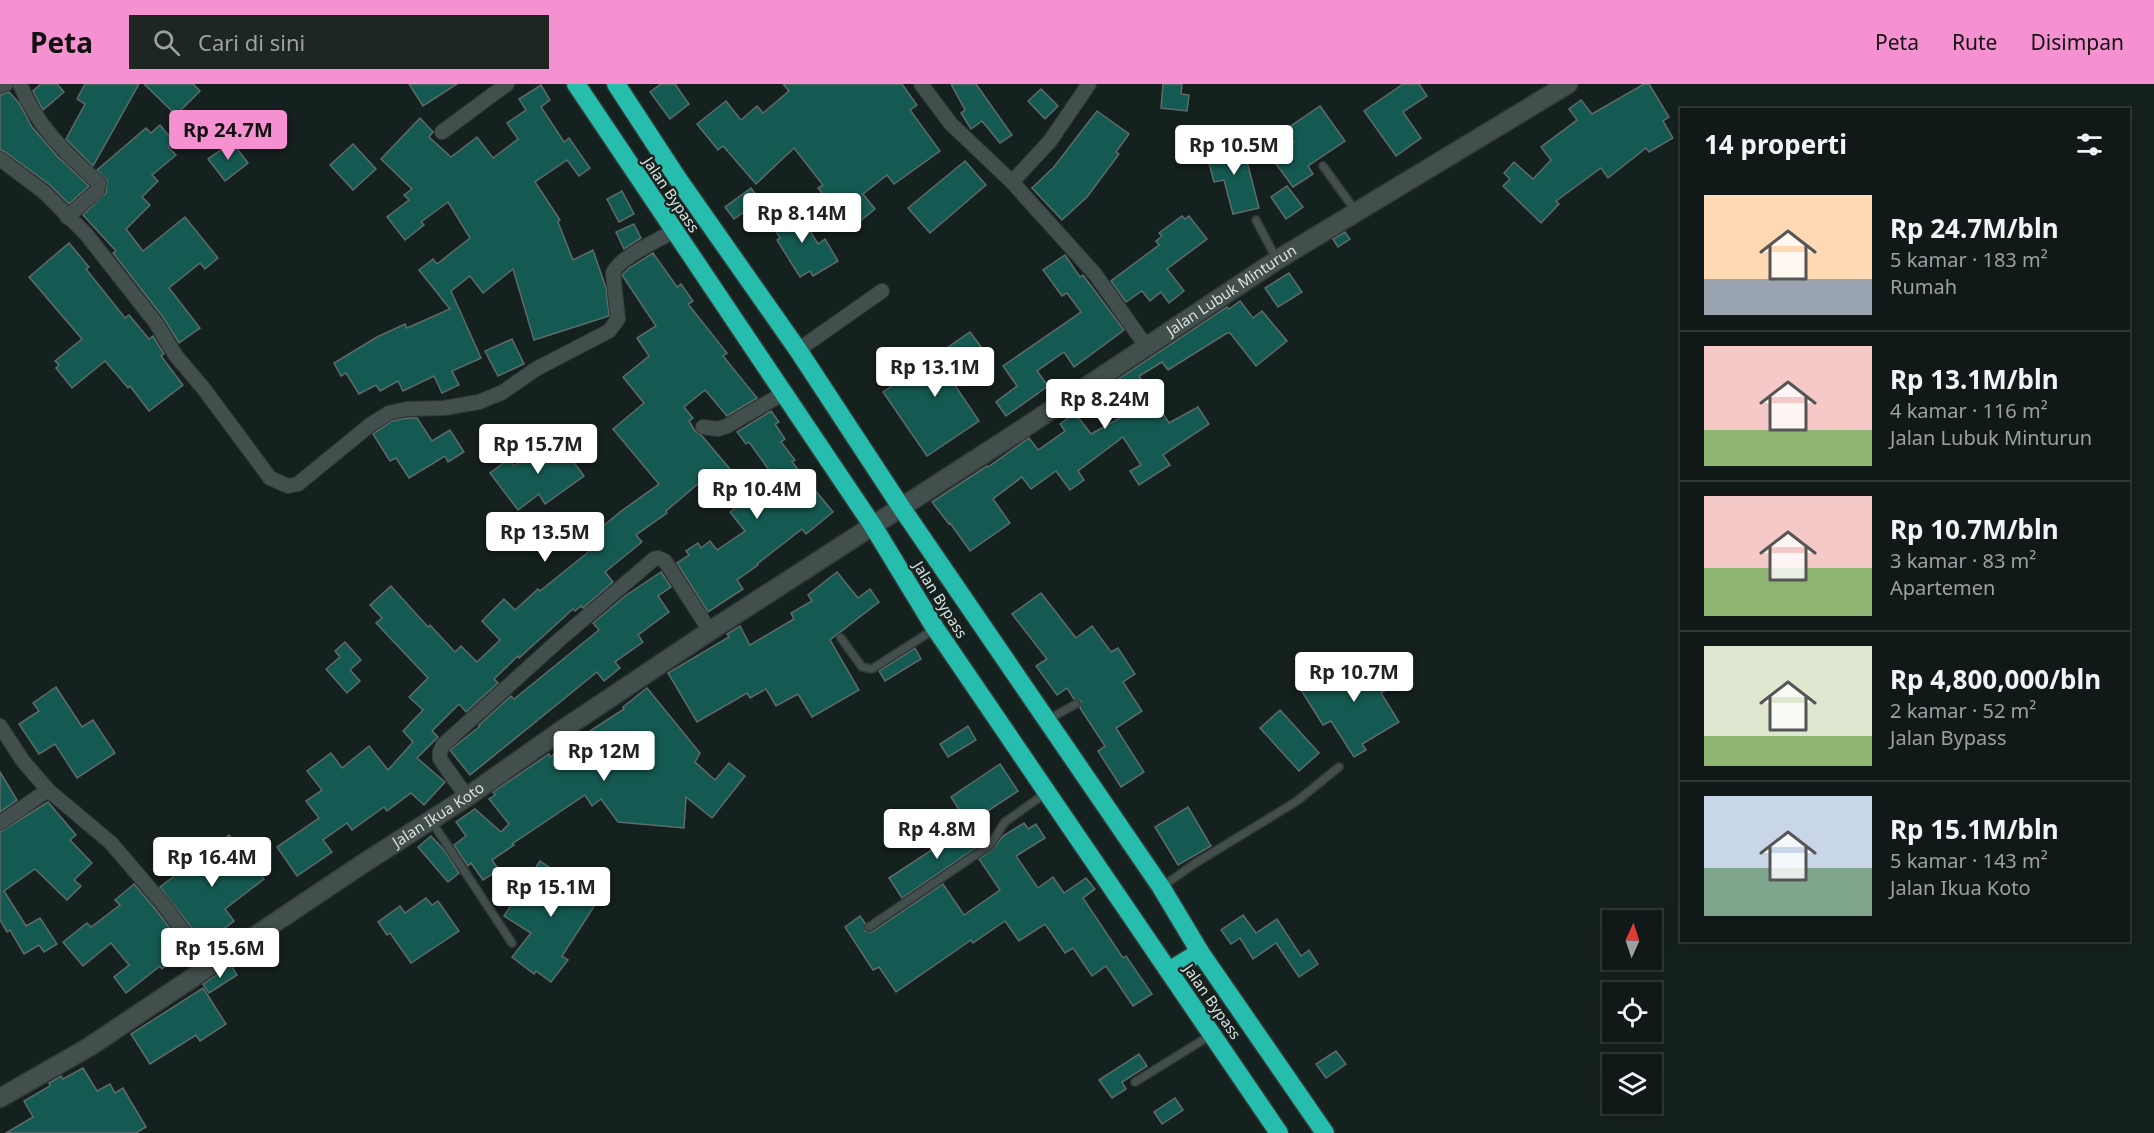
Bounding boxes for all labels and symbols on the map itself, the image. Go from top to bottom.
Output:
pin: Rp 24.7M [166,110,290,161]
pin: Rp 10.5M [1172,125,1296,176]
street label: Jalan Bypass [638,151,705,236]
pin: Rp 8.14M [740,193,864,244]
street label: Jalan Lubuk Minturun [1160,240,1300,341]
pin: Rp 13.1M [873,347,997,398]
pin: Rp 8.24M [1043,379,1167,430]
pin: Rp 15.7M [476,424,600,475]
pin: Rp 10.4M [695,469,819,520]
pin: Rp 13.5M [483,512,607,563]
street label: Jalan Bypass [908,555,972,642]
pin: Rp 10.7M [1292,652,1416,703]
pin: Rp 12M [555,731,653,782]
street label: Jalan Ikua Koto [386,777,488,852]
pin: Rp 4.8M [882,809,992,860]
pin: Rp 16.4M [150,837,274,888]
pin: Rp 15.1M [489,867,613,918]
north arrow [1602,910,1662,970]
pin: Rp 15.6M [158,928,282,979]
street label: Jalan Bypass [1178,958,1246,1043]

